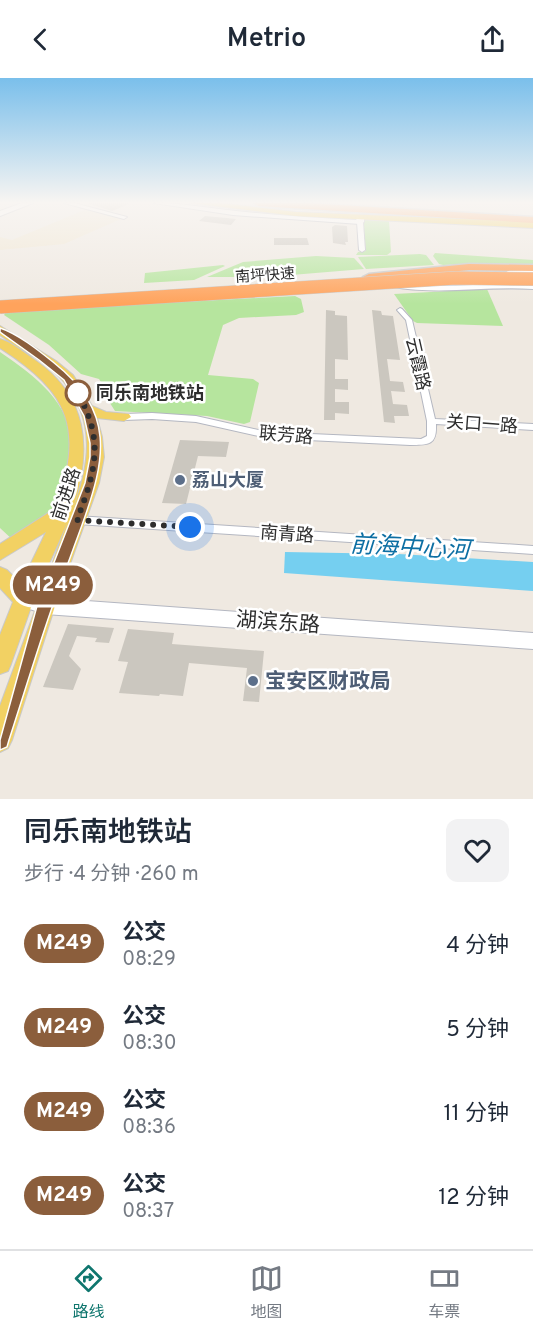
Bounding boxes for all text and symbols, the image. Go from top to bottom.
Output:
text: Metrio [227,22,306,56]
icon: back [24,23,57,56]
icon: share [476,23,509,56]
street label: 南坪快速 [235,265,296,288]
street label: 云霞路 [399,335,434,393]
marker: 同乐南地铁站 [65,380,91,406]
place label: 同乐南地铁站 [96,383,204,406]
street label: 关口一路 [445,412,519,439]
street label: 联芳路 [258,423,314,450]
street label: 前进路 [48,465,87,524]
place label: 荔山大厦 [192,470,264,493]
marker: 荔山大厦 [173,473,187,487]
your location [175,512,205,542]
street label: 南青路 [259,522,315,549]
water label: 前海中心河 [349,531,475,567]
line badge: M249 [11,566,95,604]
text: M249 [25,572,81,599]
street label: 湖滨东路 [235,607,321,640]
place label: 宝安区财政局 [265,669,391,696]
marker: 宝安区财政局 [246,674,260,688]
text: 同乐南地铁站 [24,816,192,852]
button: heart [446,819,509,882]
text: 步行 · 4 分钟 · 260 m [24,862,199,888]
text: 公交 [122,920,166,947]
text: M249 [36,930,92,957]
text: 4 分钟 [446,933,509,960]
text: 08:29 [122,947,176,973]
text: 公交 [122,1004,166,1031]
text: M249 [36,1014,92,1041]
text: 5 分钟 [446,1017,509,1044]
text: 08:30 [122,1031,177,1057]
text: 公交 [122,1088,166,1115]
text: M249 [36,1098,92,1125]
text: 11 分钟 [443,1101,509,1128]
text: 08:36 [122,1115,176,1141]
text: 公交 [122,1172,166,1199]
text: M249 [36,1182,92,1209]
text: 12 分钟 [438,1185,509,1212]
text: 08:37 [122,1199,174,1225]
tab: 路线 [72,1262,105,1323]
tab: 地图 [250,1262,283,1323]
tab: 车票 [428,1262,461,1323]

